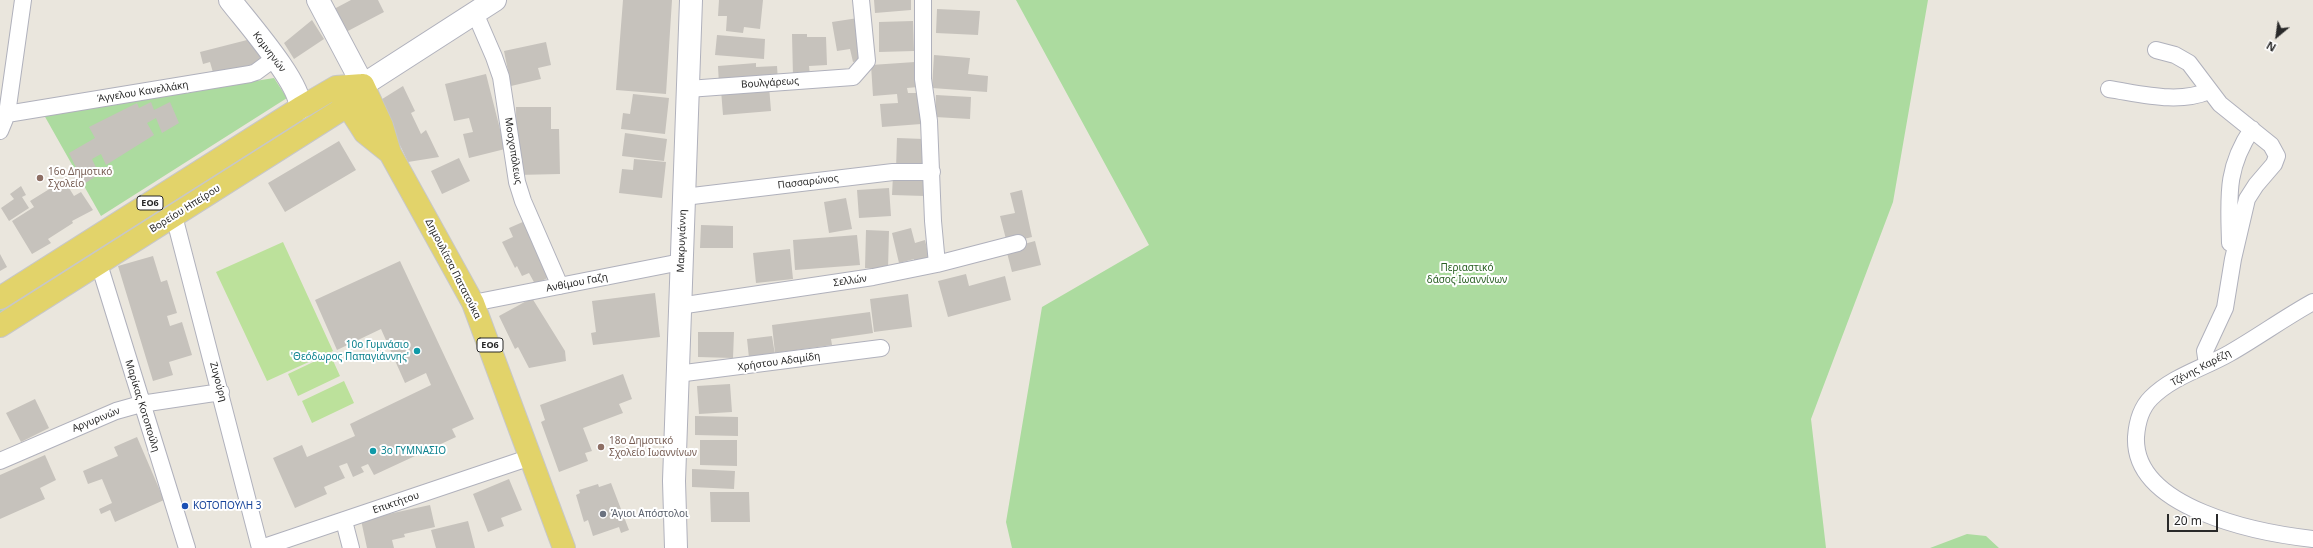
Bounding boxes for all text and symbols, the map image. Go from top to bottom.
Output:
north arrow [2257,16,2297,56]
street label: Κομνηνών [250,29,288,75]
text: N [2263,38,2278,56]
street label: Βουλγάρεως [741,75,799,91]
street label: Άγγελου Κανελλάκη [97,79,189,105]
street label: Μοσχοπόλεως [502,117,524,185]
place label: 16ο Δημοτικό Σχολείο [48,166,112,190]
street label: Πασσαρώνος [777,172,839,192]
marker: 16ο Δημοτικό Σχολείο [35,173,45,183]
street label: Βορείου Ηπείρου [147,182,223,236]
road number: ΕΟ6 [137,196,163,210]
street label: Μακρυγιάννη [675,209,689,273]
street label: Δημουλίτσα Πατατούκα [423,217,483,321]
park label: Περιαστικό δάσος Ιωαννίνων [1427,262,1507,286]
street label: Ανθίμου Γαζη [545,271,609,295]
street label: Σελλών [833,273,867,289]
road number: ΕΟ6 [477,338,503,352]
place label: 10ο Γυμνάσιο 'Θεόδωρος Παπαγιάννης' [291,339,409,362]
marker: 10ο Γυμνάσιο 'Θεόδωρος Παπαγιάννης' [412,346,422,356]
street label: Τζένης Καρέζη [2169,347,2233,389]
street label: Χρήστου Αδαμίδη [737,350,821,374]
street label: Μαρίκας Κοτοπούλη [122,358,162,454]
street label: Ζυγούρη [207,361,229,403]
street label: Αργυρινών [70,405,122,435]
place label: 18ο Δημοτικό Σχολείο Ιωαννίνων [609,435,697,458]
marker: 18ο Δημοτικό Σχολείο Ιωαννίνων [596,442,606,452]
place label: 3ο ΓΥΜΝΑΣΙΟ [381,445,446,457]
marker: 3ο ΓΥΜΝΑΣΙΟ [368,446,378,456]
street label: Επικτήτου [371,489,421,517]
place label: ΚΟΤΟΠΟΥΛΗ 3 [193,500,262,512]
marker: ΚΟΤΟΠΟΥΛΗ 3 [180,501,190,511]
scale bar [2169,506,2220,532]
place label: Άγιοι Απόστολοι [611,508,688,520]
marker: Άγιοι Απόστολοι [598,509,608,519]
text: 20 m [2174,512,2202,529]

